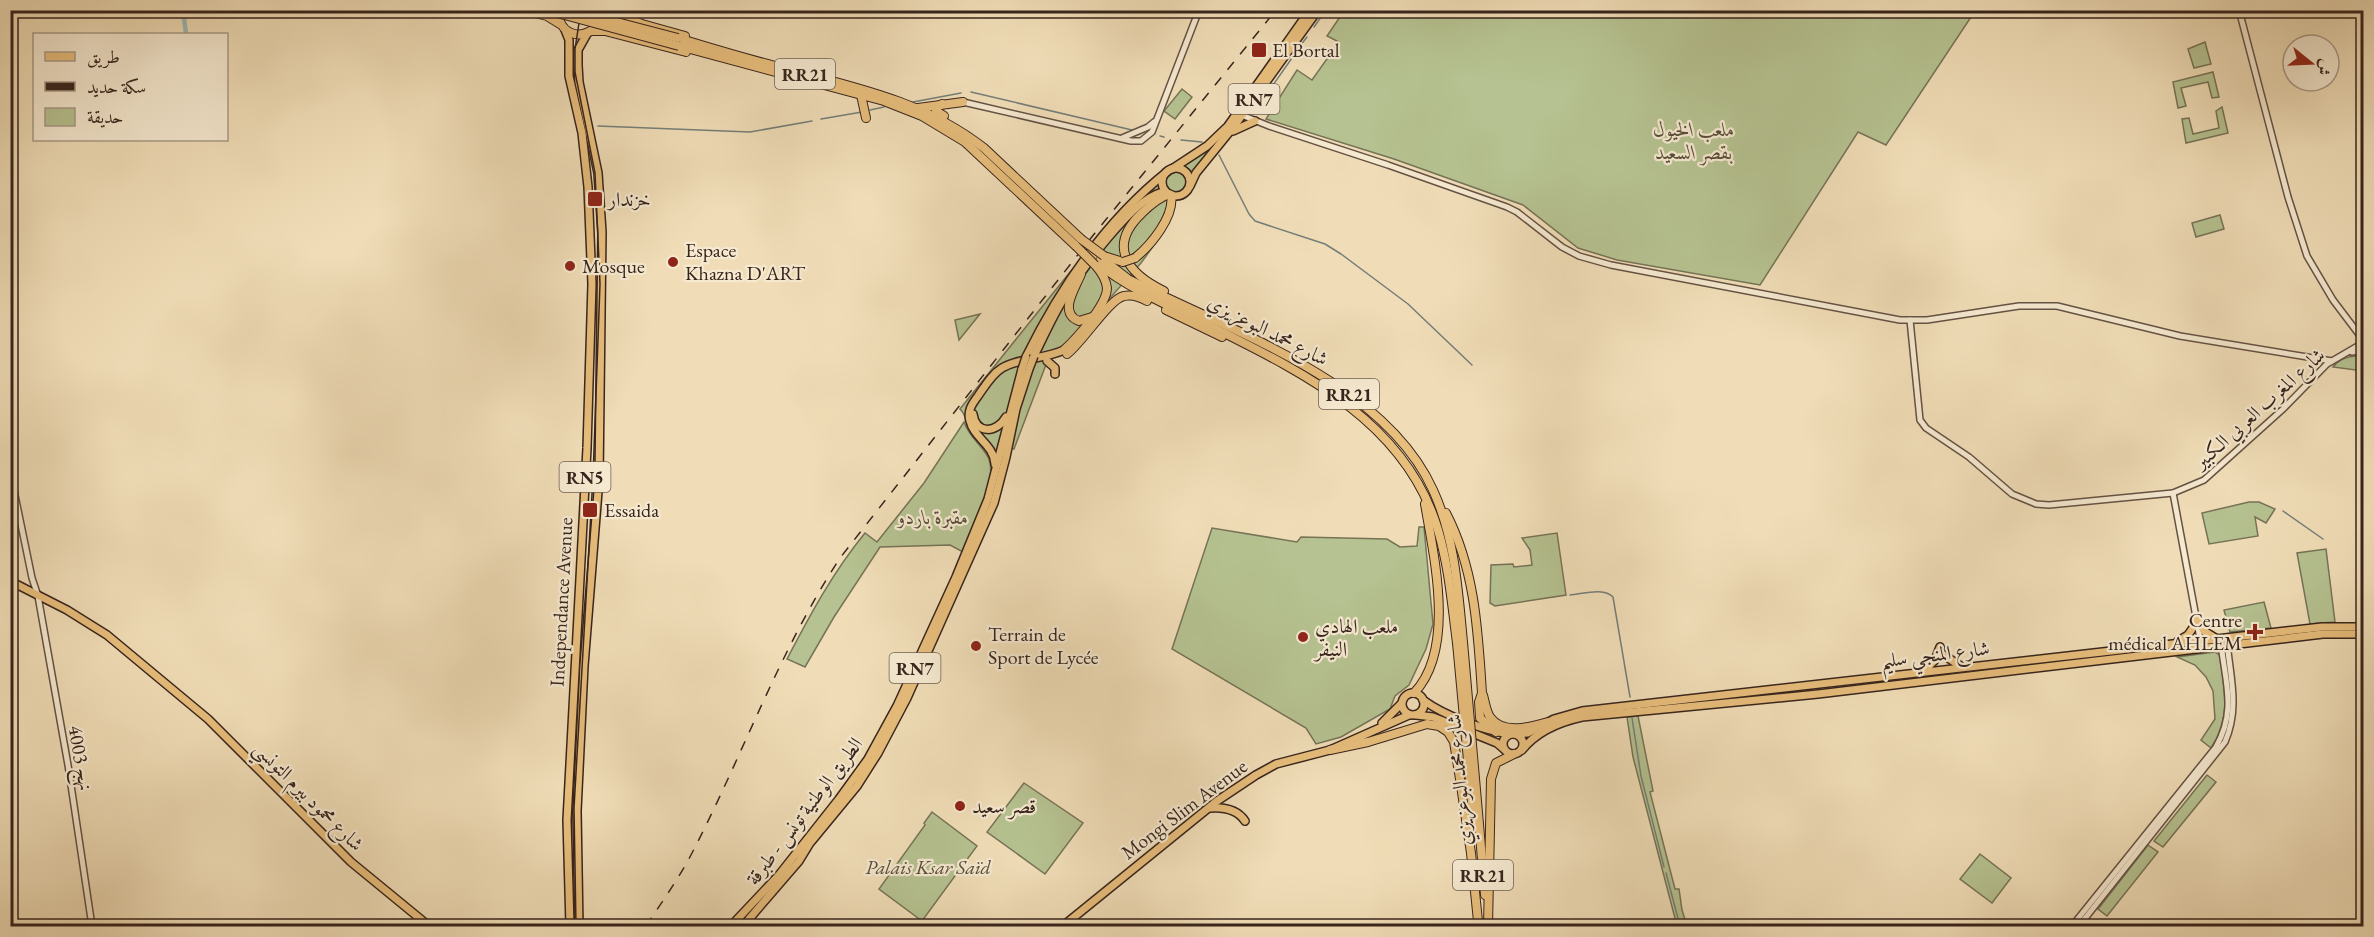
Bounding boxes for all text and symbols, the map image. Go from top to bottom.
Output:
legend [33,33,228,141]
north arrow [2281,33,2341,93]
place label: El Bortal [1272,37,1340,63]
marker: El Bortal [1250,41,1268,59]
text: طريق [87,45,120,69]
text: ش [2312,57,2337,78]
road number: RR21 [775,59,835,89]
text: سكة حديد [87,75,146,98]
road number: RN7 [1228,84,1280,114]
text: حديقة [87,105,123,128]
park label: ملعب الخيول بقصر السعيد [1653,116,1735,166]
place label: خزندار [606,186,651,212]
marker: خزندار [586,190,604,208]
place label: Espace Khazna D'ART [685,237,806,286]
place label: Mosque [582,253,645,279]
marker: Espace Khazna D'ART [666,255,680,269]
marker: Mosque [563,259,577,273]
street label: شارع محمد البوعزيزي [1201,288,1333,376]
street label: شارع المغرب العربي الكبير [2186,342,2334,479]
road number: RR21 [1319,379,1379,409]
road number: RN5 [560,462,610,492]
place label: Essaida [604,497,659,523]
marker: Essaida [581,501,599,519]
park label: مقبرة باردو [895,504,969,530]
street label: Independance Avenue [544,516,578,687]
place label: Centre médical AHLEM [2108,607,2242,656]
place label: ملعب الهادي النيفر [1313,613,1398,662]
place label: Terrain de Sport de Lycée [988,621,1099,670]
marker: Centre médical AHLEM [2246,623,2264,641]
marker: ملعب الهادي النيفر [1296,630,1310,644]
street label: شارع المنجي سليم [1879,634,1992,681]
marker: Terrain de Sport de Lycée [969,639,983,653]
road number: RN7 [890,653,940,683]
street label: شارع محمد البوعزيزي [1440,713,1483,847]
street label: نهج 4003 [58,723,100,794]
street label: الطريق الوطنية تونس - طبرقة [740,732,869,891]
street label: شارع محمود بيرم التونسي [244,735,370,861]
street label: Mongi Slim Avenue [1116,753,1253,865]
place label: قصر سعيد [972,793,1036,820]
marker: قصر سعيد [953,799,967,813]
park label: Palais Ksar Saïd [865,854,991,880]
road number: RR21 [1453,860,1513,890]

